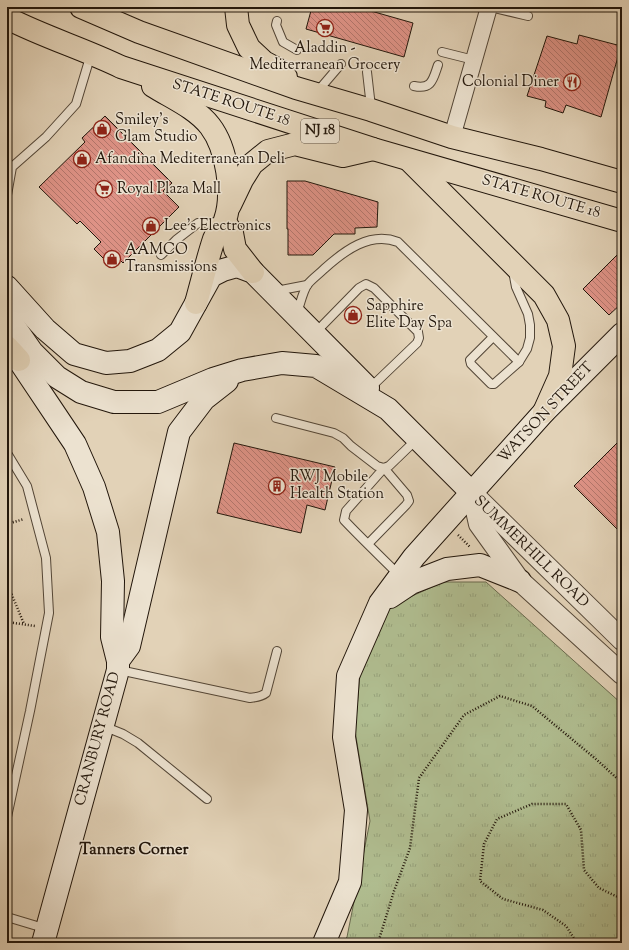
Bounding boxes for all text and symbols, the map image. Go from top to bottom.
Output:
supermarket icon: Aladdin - Mediterranean Grocery [315,18,335,38]
place label: Aladdin - Mediterranean Grocery [249,38,401,76]
place label: Colonial Diner [462,72,559,93]
restaurant icon: Colonial Diner [562,72,582,92]
street label: STATE ROUTE 18 [169,74,293,132]
place label: Smiley's Glam Studio [115,110,198,148]
shop icon: Smiley's Glam Studio [92,119,112,139]
road number: NJ 18 [301,119,339,143]
shop icon: Afandina Mediterranean Deli [72,149,92,169]
place label: Afandina Mediterranean Deli [95,149,285,170]
street label: STATE ROUTE 18 [479,170,603,224]
supermarket icon: Royal Plaza Mall [94,179,114,199]
place label: Royal Plaza Mall [117,179,221,200]
shop icon: Lee's Electronics [141,216,161,236]
place label: Lee's Electronics [164,216,271,237]
place label: AAMCO Transmissions [125,240,217,278]
shop icon: AAMCO Transmissions [102,249,122,269]
place label: Sapphire Elite Day Spa [366,296,452,334]
shop icon: Sapphire Elite Day Spa [343,305,363,325]
street label: WATSON STREET [493,357,599,468]
place label: RWJ Mobile Health Station [290,467,384,505]
building icon: RWJ Mobile Health Station [267,476,287,496]
street label: SUMMERHILL ROAD [469,491,593,613]
street label: CRANBURY ROAD [70,670,126,808]
district label: Tanners Corner [79,839,190,862]

